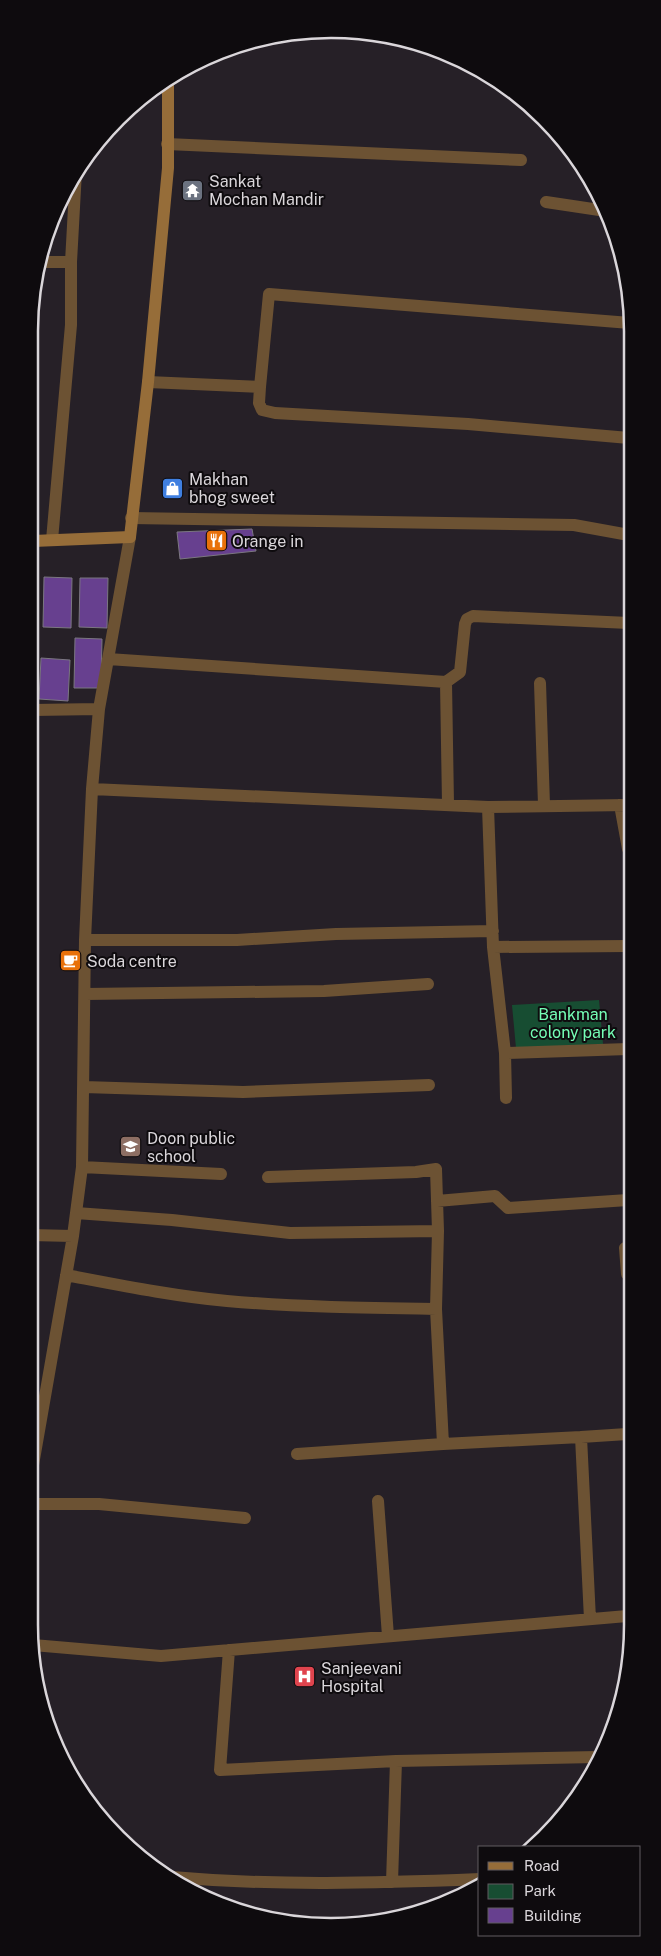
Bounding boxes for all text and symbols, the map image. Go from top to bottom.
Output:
place label: Sankat Mochan Mandir [209,172,324,209]
temple icon: Sankat Mochan Mandir [181,178,205,202]
place label: Makhan bhog sweet [189,470,275,507]
shop icon: Makhan bhog sweet [161,476,185,500]
restaurant icon: Orange in [204,529,228,553]
place label: Orange in [232,532,304,551]
cafe icon: Soda centre [59,949,83,973]
place label: Soda centre [87,952,177,971]
park label: Bankman colony park [530,1005,616,1042]
place label: Doon public school [147,1129,235,1166]
school or university icon: Doon public school [119,1135,143,1159]
place label: Sanjeevani Hospital [321,1659,402,1696]
hospital icon: Sanjeevani Hospital [293,1665,317,1689]
legend [478,1846,641,1936]
text: Road [524,1857,560,1874]
text: Park [524,1882,556,1899]
text: Building [524,1907,582,1924]

